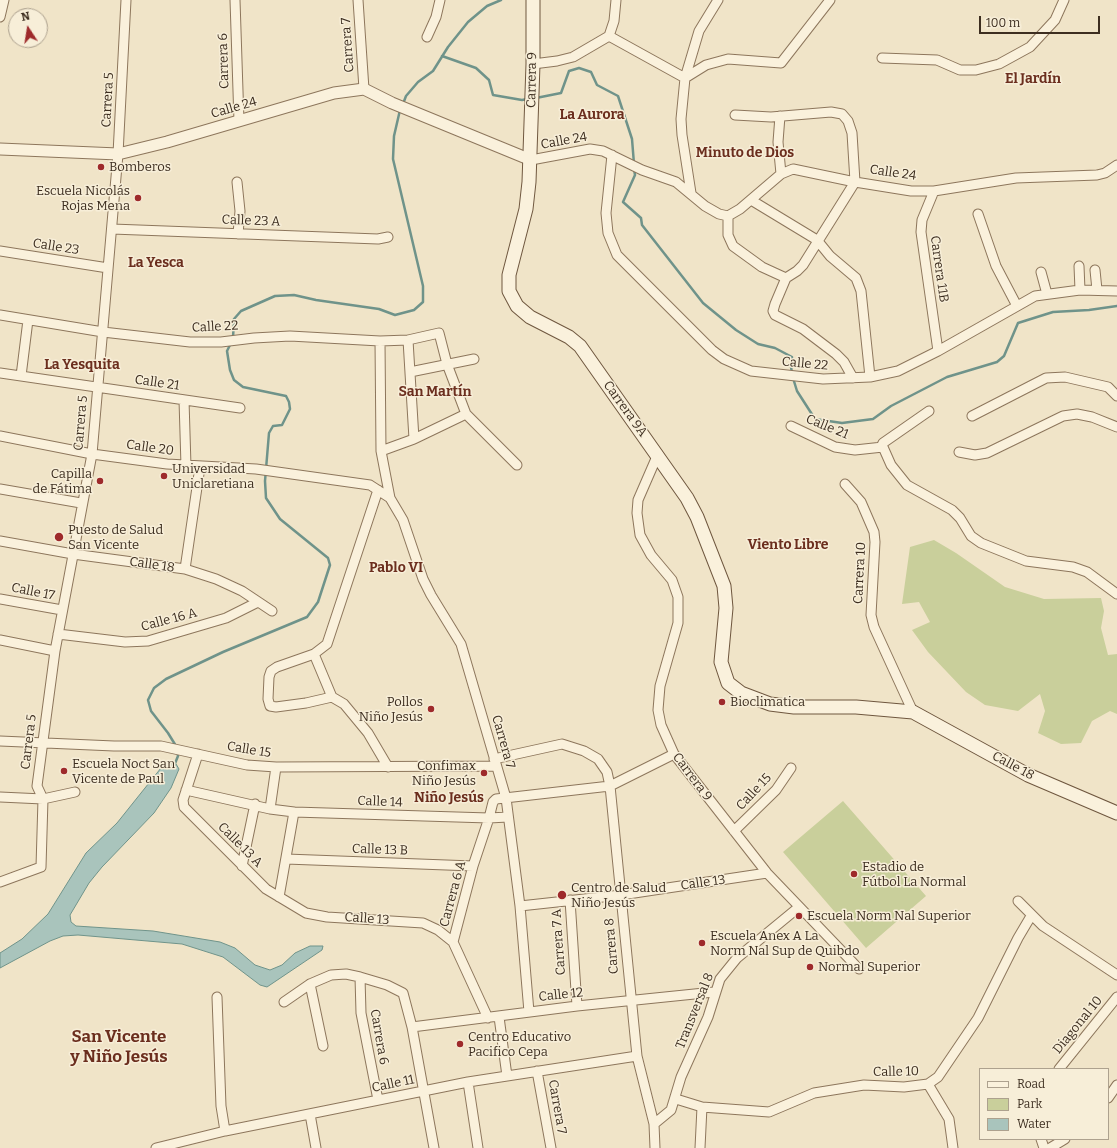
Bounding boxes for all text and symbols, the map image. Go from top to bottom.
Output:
north arrow [8,8,48,48]
scale bar [981,8,1102,34]
text: N [20,10,31,24]
text: 100 m [986,16,1020,30]
street label: Carrera 7 [338,17,358,73]
street label: Carrera 6 [215,33,233,89]
street label: Carrera 9 [524,52,540,108]
district label: El Jardín [1005,71,1061,87]
street label: Carrera 5 [99,72,117,128]
street label: Calle 24 [209,94,259,122]
district label: La Aurora [559,107,625,123]
street label: Calle 24 [539,129,589,153]
district label: Minuto de Dios [696,145,794,161]
place label: Bomberos [109,159,171,175]
marker: Bomberos [96,162,106,172]
street label: Calle 24 [869,162,917,184]
place label: Escuela Nicolás Rojas Mena [36,183,130,214]
marker: Escuela Nicolás Rojas Mena [133,193,143,203]
street label: Calle 23 A [221,212,281,230]
street label: Carrera 11B [927,235,951,303]
street label: Calle 23 [32,236,80,258]
district label: La Yesca [128,255,184,271]
street label: Calle 22 [191,318,239,336]
street label: Calle 22 [781,354,829,374]
district label: La Yesquita [44,357,120,373]
street label: Calle 21 [134,372,180,394]
street label: Carrera 9A [600,378,650,440]
district label: San Martín [398,384,472,400]
street label: Carrera 5 [71,395,91,451]
street label: Calle 21 [803,411,851,443]
street label: Calle 20 [125,437,175,459]
place label: Universidad Uniclaretiana [172,461,254,492]
place label: Capilla de Fátima [32,466,92,497]
marker: Universidad Uniclaretiana [159,471,169,481]
marker: Capilla de Fátima [95,476,105,486]
place label: Puesto de Salud San Vicente [68,522,163,553]
marker: Puesto de Salud San Vicente [53,531,65,543]
district label: Viento Libre [748,537,828,553]
street label: Carrera 10 [851,542,869,604]
street label: Calle 18 [128,554,176,576]
district label: Pablo VI [369,560,423,576]
street label: Calle 17 [10,580,56,604]
street label: Calle 16 A [139,605,199,635]
place label: Pollos Niño Jesús [359,694,423,725]
place label: Bioclimatica [730,694,805,710]
marker: Bioclimatica [717,697,727,707]
marker: Pollos Niño Jesús [426,704,436,714]
street label: Carrera 7 [488,713,518,771]
street label: Carrera 5 [18,714,40,770]
street label: Calle 15 [226,739,272,761]
street label: Calle 18 [989,748,1037,784]
street label: Carrera 9 [669,750,715,804]
place label: Escuela Noct San Vicente de Paul [72,756,175,787]
place label: Confimax Niño Jesús [412,758,476,789]
marker: Escuela Noct San Vicente de Paul [59,766,69,776]
marker: Confimax Niño Jesús [479,768,489,778]
street label: Calle 15 [733,770,775,814]
district label: Niño Jesús [414,790,484,806]
street label: Calle 14 [357,793,403,811]
street label: Calle 13 A [214,819,266,871]
street label: Calle 13 B [352,841,408,859]
street label: Carrera 6 A [437,859,469,929]
place label: Estadio de Fútbol La Normal [862,859,966,890]
marker: Estadio de Fútbol La Normal [849,869,859,879]
street label: Calle 13 [680,872,726,894]
place label: Centro de Salud Niño Jesús [571,880,666,911]
marker: Centro de Salud Niño Jesús [556,889,568,901]
street label: Carrera 7 A [549,908,569,976]
place label: Escuela Norm Nal Superior [807,908,971,924]
street label: Calle 13 [344,910,390,928]
marker: Escuela Norm Nal Superior [794,911,804,921]
street label: Carrera 8 [602,917,622,975]
place label: Escuela Anex A La Norm Nal Sup de Quibdo [710,928,859,959]
marker: Escuela Anex A La Norm Nal Sup de Quibdo [697,938,707,948]
place label: Normal Superior [818,959,920,975]
marker: Normal Superior [805,962,815,972]
street label: Transversal 8 [673,971,717,1051]
street label: Calle 12 [538,985,584,1005]
street label: Diagonal 10 [1050,993,1106,1057]
street label: Carrera 6 [366,1008,392,1066]
district label: San Vicente y Niño Jesús [70,1027,168,1067]
place label: Centro Educativo Pacifico Cepa [468,1029,571,1060]
marker: Centro Educativo Pacifico Cepa [455,1039,465,1049]
street label: Calle 10 [873,1064,919,1080]
legend [979,1068,1109,1140]
street label: Calle 11 [370,1072,416,1096]
text: Road [1017,1077,1045,1091]
street label: Carrera 7 [545,1079,569,1135]
text: Park [1017,1097,1042,1111]
text: Water [1017,1117,1051,1131]

